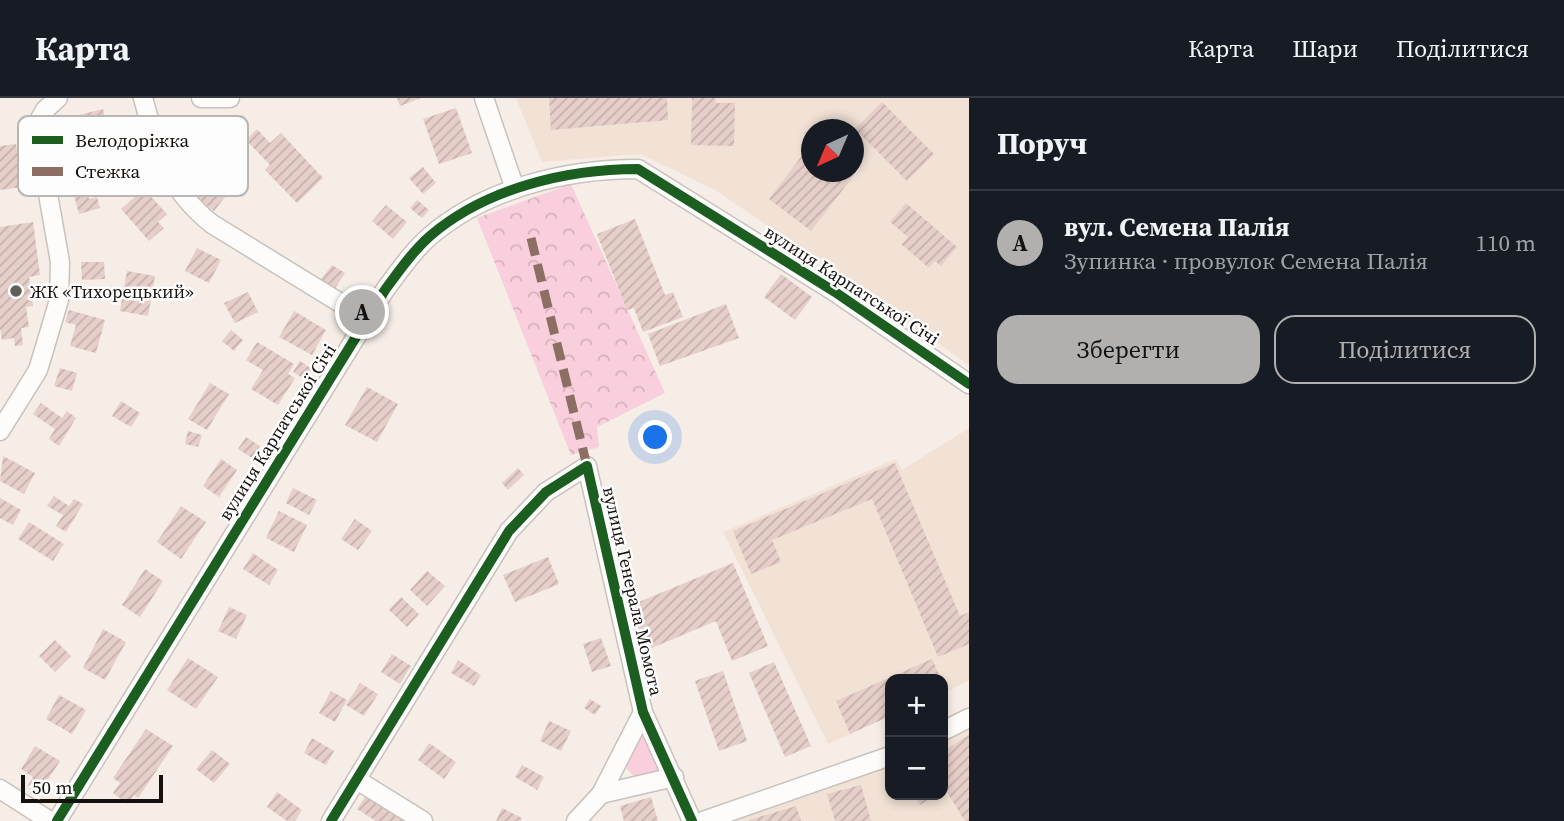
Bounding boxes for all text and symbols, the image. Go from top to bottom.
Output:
text: Карта [35,26,130,71]
text: Карта [1188,32,1254,65]
text: Шари [1292,32,1358,65]
text: Поділитися [1396,32,1529,65]
legend [18,116,248,196]
north arrow [801,119,864,182]
text: Поруч [997,123,1087,164]
text: Велодоріжка [75,127,189,153]
text: Стежка [75,158,141,184]
text: вул. Семена Палія [1064,209,1290,245]
street label: вулиця Карпатської Січі [760,219,944,351]
text: A [1012,227,1028,259]
text: 110 m [1475,227,1536,259]
text: Зупинка · провулок Семена Палія [1064,245,1428,277]
place label: ЖК «Тихорецький» [30,279,194,304]
marker: ЖК «Тихорецький» [8,283,24,299]
pin: A [339,286,385,338]
button: Зберегти [997,315,1260,384]
button: Поділитися [1274,315,1536,384]
street label: вулиця Карпатської Січі [212,339,342,525]
your location [638,420,672,454]
street label: вулиця Генерала Момота [597,484,669,699]
map controls [885,674,948,800]
button: + [885,674,948,737]
button: − [885,737,948,800]
scale bar [21,772,163,804]
text: 50 m [32,774,73,800]

